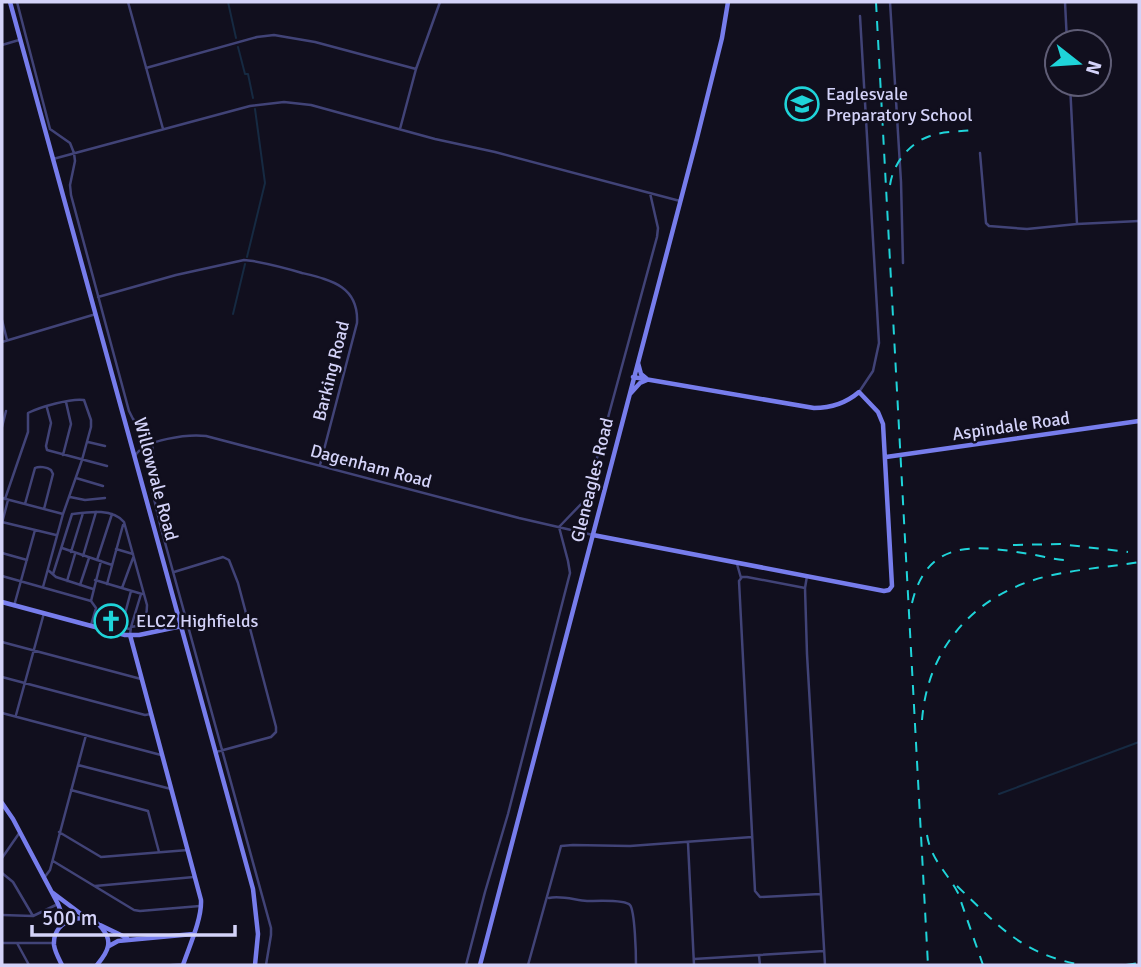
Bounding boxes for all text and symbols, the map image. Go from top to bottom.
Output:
north arrow [1043,28,1113,98]
text: N [1080,58,1107,78]
place label: Eaglesvale Preparatory School [826,83,973,126]
school or university icon: Eaglesvale Preparatory School [783,85,821,123]
street label: Barking Road [308,319,354,423]
street label: Aspindale Road [951,407,1071,445]
street label: Willowvale Road [129,415,183,543]
street label: Gleneagles Road [566,415,618,545]
street label: Dagenham Road [308,439,434,493]
church icon: ELCZ Highfields [92,602,130,640]
place label: ELCZ Highfields [136,610,259,632]
scale bar [32,894,234,938]
text: 500 m [42,905,97,931]

